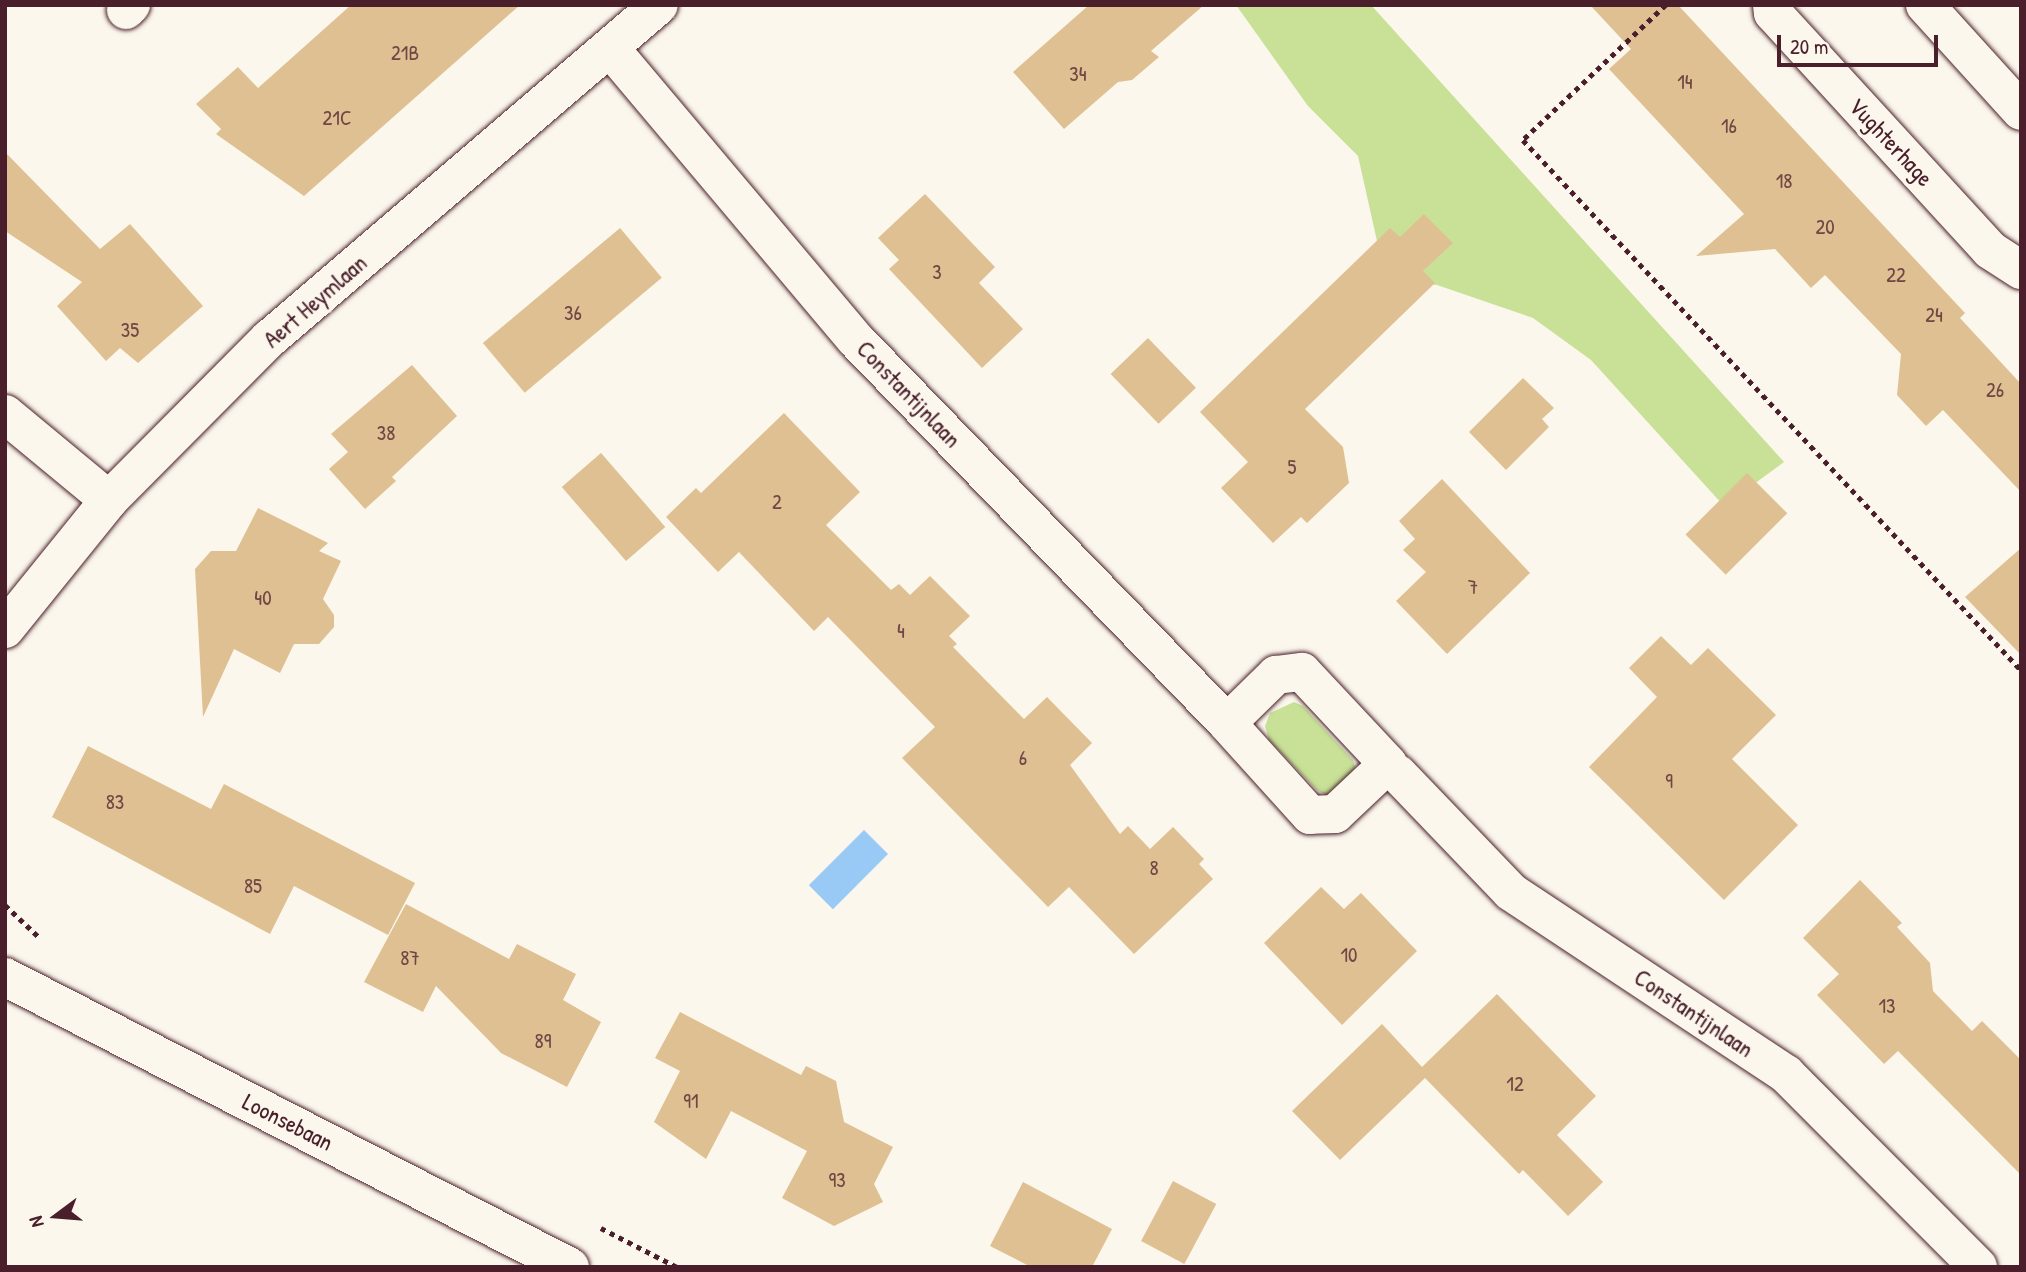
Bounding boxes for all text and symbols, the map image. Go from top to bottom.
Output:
scale bar [1781,21,1942,65]
text: 20 m [1790,32,1828,61]
house number: 21B [391,40,419,66]
house number: 34 [1069,61,1087,87]
house number: 14 [1677,69,1693,95]
street label: Vughterhage [1843,92,1939,192]
house number: 21C [323,105,351,131]
house number: 16 [1721,113,1737,139]
house number: 18 [1776,168,1792,194]
house number: 20 [1815,214,1835,240]
street label: Aert Heymlaan [257,248,373,354]
house number: 3 [932,259,942,285]
house number: 22 [1886,262,1906,288]
house number: 36 [564,300,582,326]
house number: 24 [1925,302,1943,328]
house number: 35 [121,317,139,343]
street label: Constantijnlaan [851,335,967,453]
house number: 26 [1986,377,2004,403]
house number: 38 [377,420,395,446]
house number: 5 [1288,454,1296,480]
house number: 2 [772,489,782,515]
house number: 7 [1468,574,1478,600]
house number: 40 [254,585,272,611]
house number: 4 [897,618,905,644]
house number: 6 [1019,745,1027,771]
house number: 9 [1665,768,1673,794]
house number: 83 [106,789,124,815]
house number: 8 [1149,855,1159,881]
house number: 85 [244,873,262,899]
house number: 10 [1340,942,1358,968]
house number: 87 [400,945,420,971]
street label: Constantijnlaan [1629,963,1759,1063]
house number: 13 [1878,993,1896,1019]
house number: 89 [535,1028,551,1054]
house number: 12 [1506,1071,1524,1097]
street label: Loonsebaan [238,1087,338,1157]
house number: 91 [683,1088,699,1114]
house number: 93 [828,1167,846,1193]
north arrow [21,1181,91,1251]
text: N [22,1213,50,1230]

